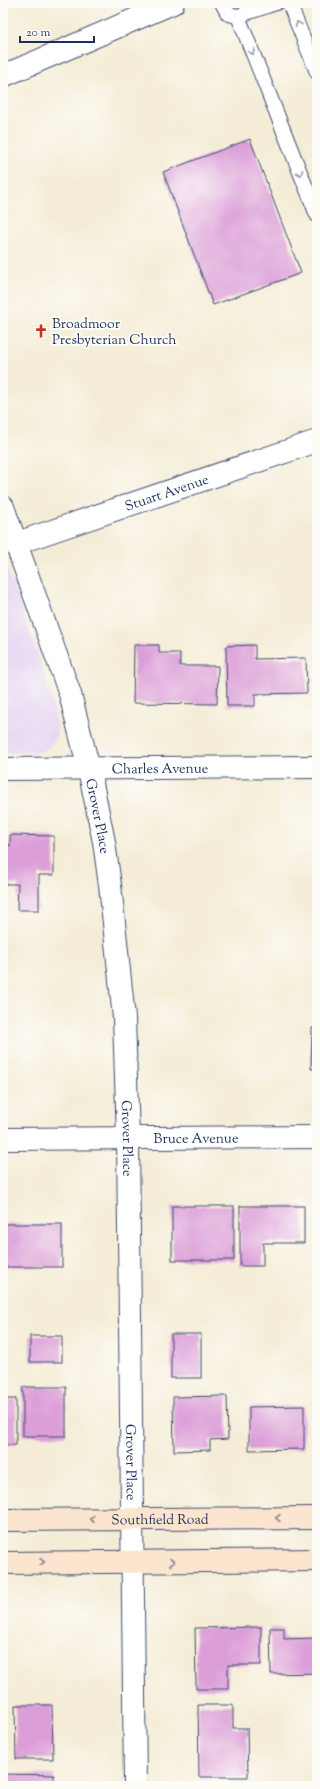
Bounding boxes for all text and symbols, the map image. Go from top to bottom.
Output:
scale bar [20,18,94,44]
one-way arrow [295,21,303,29]
text: 20 m [26,24,51,42]
one-way arrow [248,49,256,56]
one-way arrow [296,170,304,177]
place label: Broadmoor Presbyterian Church [52,315,176,351]
church icon: Broadmoor Presbyterian Church [33,323,49,339]
street label: Stuart Avenue [123,471,212,518]
street label: Charles Avenue [112,760,208,780]
street label: Grover Place [79,777,114,855]
street label: Grover Place [115,1100,136,1177]
street label: Bruce Avenue [154,1130,238,1150]
street label: Grover Place [119,1424,140,1501]
street label: Southfield Road [111,1511,209,1531]
one-way arrow [275,1514,281,1522]
one-way arrow [89,1515,95,1524]
one-way arrow [169,1557,175,1566]
one-way arrow [39,1558,45,1566]

